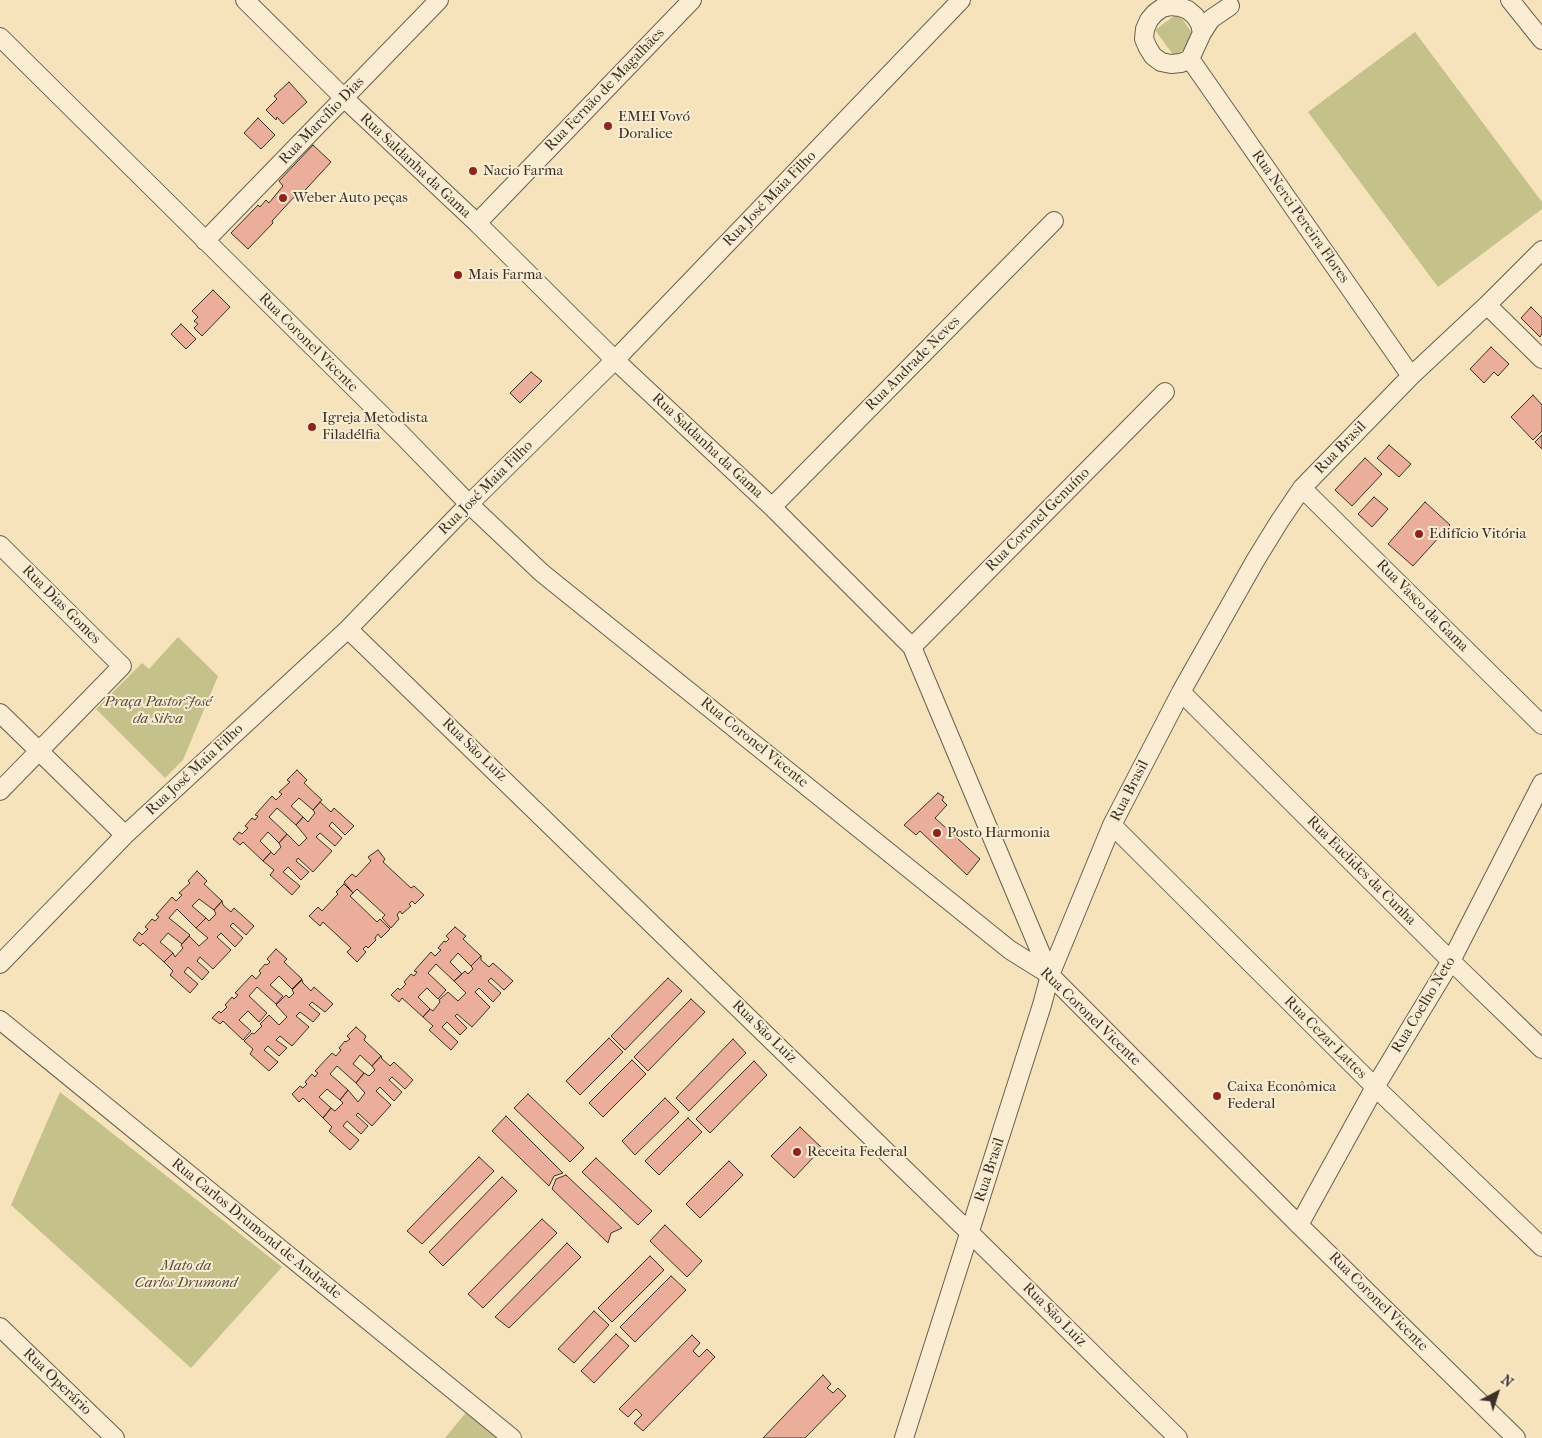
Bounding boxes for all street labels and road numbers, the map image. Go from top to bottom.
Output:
street label: Rua Fernão de Magalhães [541,25,669,155]
street label: Rua Marcílio Dias [276,73,368,169]
street label: Rua Saldanha da Gama [356,110,474,222]
street label: Rua José Maia Filho [720,147,820,251]
street label: Rua Nerci Pereira Flores [1247,147,1353,287]
street label: Rua Coronel Vicente [254,289,362,397]
street label: Rua Andrade Neves [862,313,964,415]
street label: Rua Saldanha da Gama [648,390,766,502]
street label: Rua Brasil [1311,418,1371,478]
street label: Rua José Maia Filho [435,437,537,539]
street label: Rua Coronel Genuíno [982,464,1094,576]
street label: Rua Vasco da Gama [1372,556,1472,656]
street label: Rua Dias Gomes [18,562,104,648]
street label: Rua Coronel Vicente [696,694,812,792]
street label: Rua São Luiz [438,715,510,785]
street label: Rua José Maia Filho [143,720,247,820]
street label: Rua Brasil [1107,757,1153,825]
street label: Rua Euclides da Cunha [1303,813,1419,929]
street label: Rua Coelho Neto [1388,954,1460,1056]
street label: Rua Coronel Vicente [1036,964,1144,1070]
street label: Rua Cezar Lattes [1280,993,1370,1083]
street label: Rua São Luiz [728,997,800,1067]
street label: Rua Brasil [971,1136,1009,1204]
street label: Rua Carlos Drumond de Andrade [167,1155,345,1303]
street label: Rua Coronel Vicente [1324,1248,1432,1356]
street label: Rua São Luiz [1018,1279,1090,1351]
street label: Rua Operário [19,1345,95,1419]

